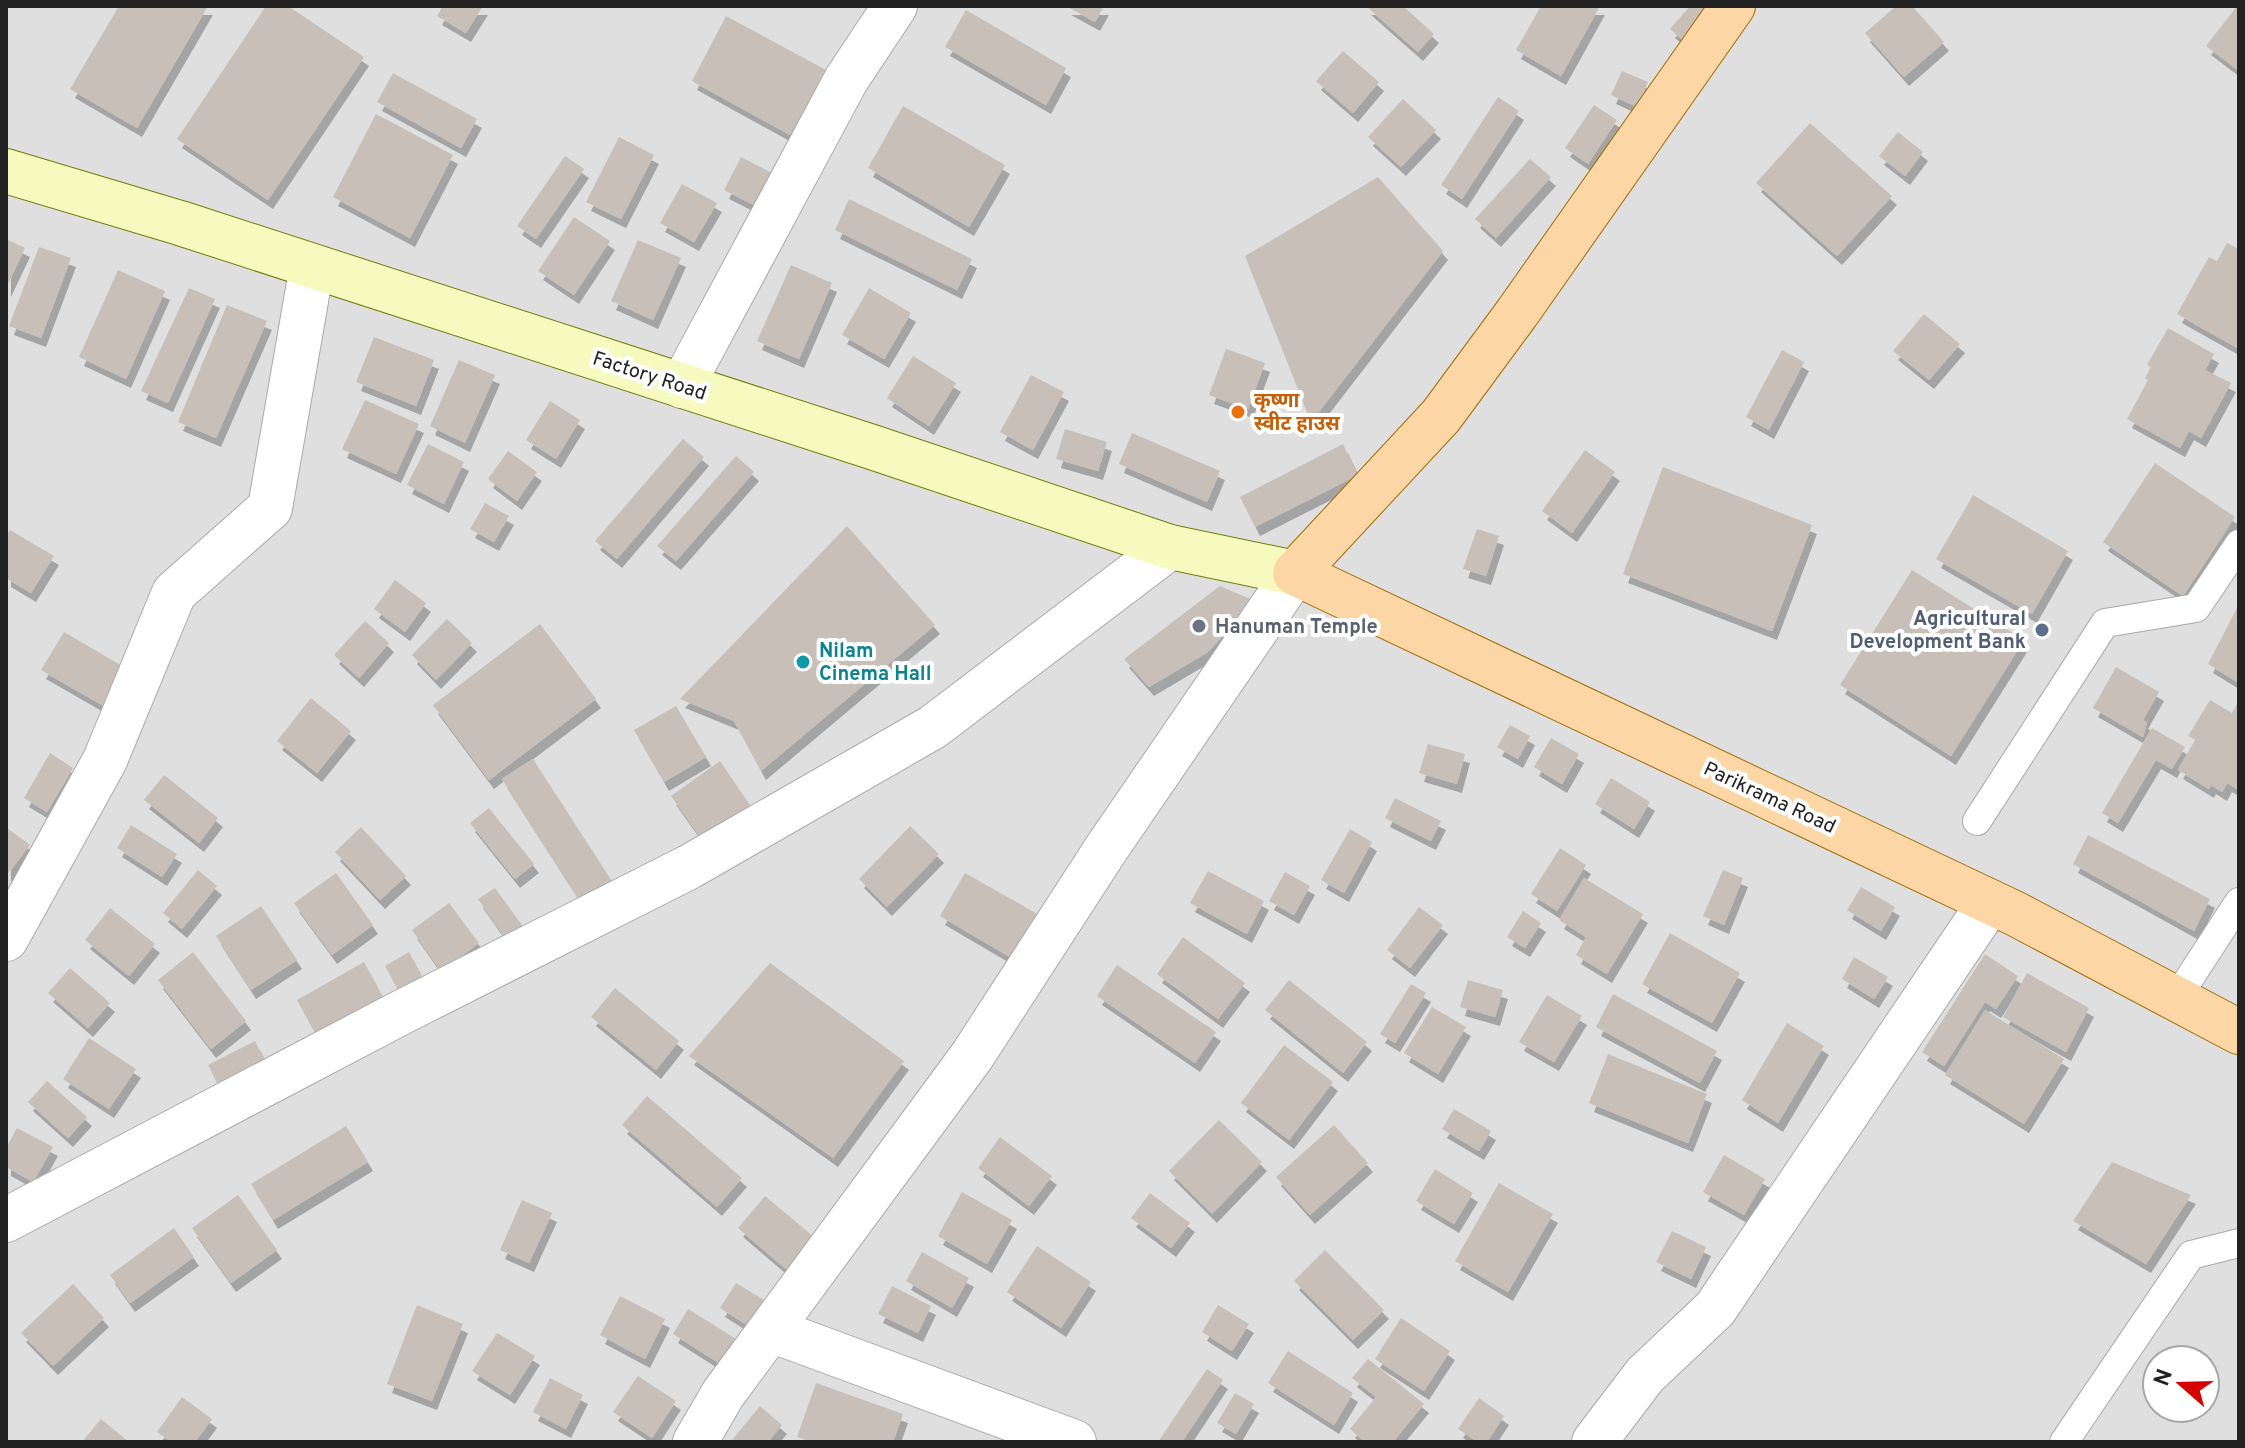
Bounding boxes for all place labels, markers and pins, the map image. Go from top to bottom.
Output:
place label: कृष्णा स्वीट हाउस [1254,389,1341,438]
marker: कृष्णा स्वीट हाउस [1229,403,1247,421]
place label: Agricultural Development Bank [1850,607,2026,656]
place label: Hanuman Temple [1215,615,1378,641]
marker: Hanuman Temple [1190,617,1208,635]
marker: Agricultural Development Bank [2033,621,2051,639]
place label: Nilam Cinema Hall [819,639,932,688]
marker: Nilam Cinema Hall [794,653,812,671]

